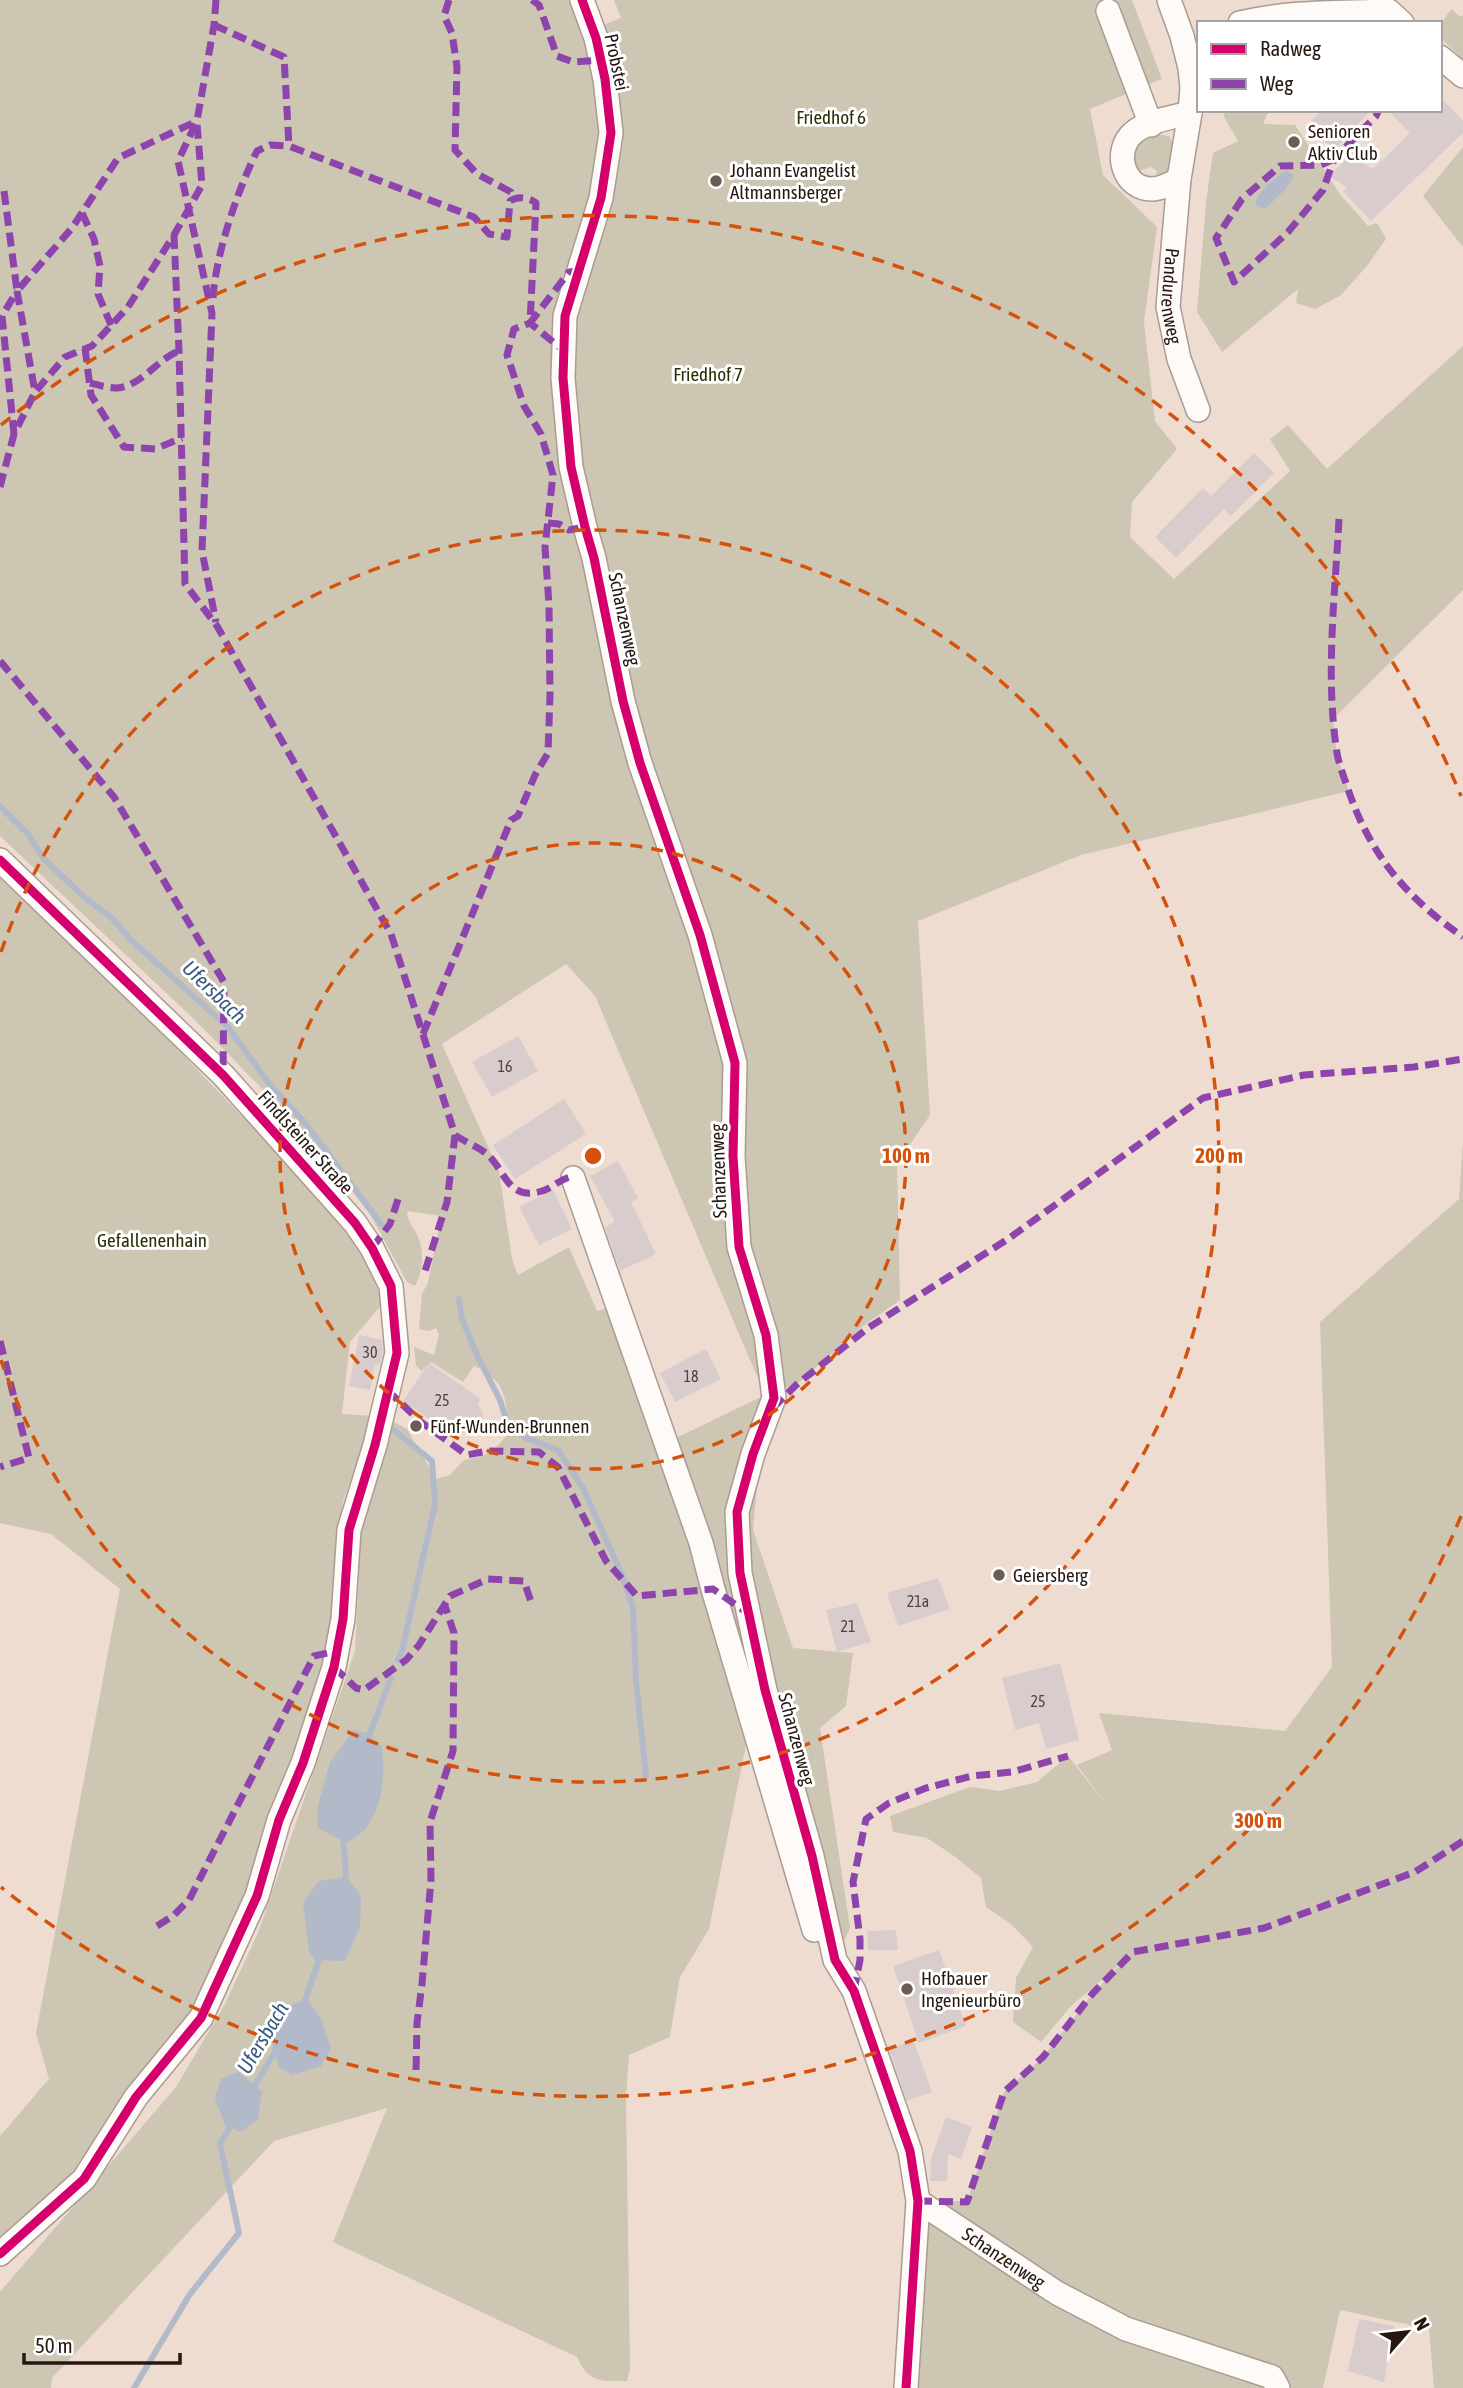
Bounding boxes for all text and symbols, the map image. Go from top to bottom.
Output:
legend [1197,21,1442,112]
street label: Probstei [600,31,634,93]
text: Radweg [1260,36,1321,60]
text: Weg [1260,71,1293,95]
park label: Friedhof 6 [796,106,866,128]
place label: Senioren Aktiv Club [1308,120,1378,164]
marker: Senioren Aktiv Club [1286,134,1302,150]
place label: Johann Evangelist Altmannsberger [730,159,856,203]
marker: Johann Evangelist Altmannsberger [708,173,724,189]
street label: Pandurenweg [1157,247,1187,347]
park label: Friedhof 7 [673,363,743,385]
street label: Schanzenweg [604,570,646,668]
water label: Ufersbach [178,955,251,1027]
house number: 16 [497,1057,513,1075]
street label: Findlsteiner Straße [254,1086,358,1198]
street label: Schanzenweg [705,1122,731,1219]
text: 100 m [882,1143,930,1167]
text: 200 m [1195,1143,1243,1167]
centre of rings [581,1144,605,1168]
park label: Gefallenenhain [97,1229,207,1251]
house number: 30 [362,1343,378,1361]
house number: 18 [683,1367,699,1385]
house number: 25 [434,1391,450,1409]
place label: Fünf-Wunden-Brunnen [430,1415,589,1437]
marker: Fünf-Wunden-Brunnen [408,1418,424,1434]
place label: Geiersberg [1013,1564,1089,1586]
marker: Geiersberg [991,1567,1007,1583]
house number: 21a [907,1592,929,1610]
house number: 21 [840,1617,856,1635]
street label: Schanzenweg [774,1690,820,1788]
house number: 25 [1030,1692,1046,1710]
text: 300 m [1234,1808,1282,1832]
place label: Hofbauer Ingenieurbüro [921,1967,1021,2011]
marker: Hofbauer Ingenieurbüro [899,1981,915,1997]
water label: Ufersbach [232,1997,293,2078]
street label: Schanzenweg [958,2223,1050,2294]
north arrow [1372,2297,1442,2367]
text: N [1410,2314,1434,2334]
scale bar [24,2322,180,2366]
text: 50 m [35,2333,73,2357]

